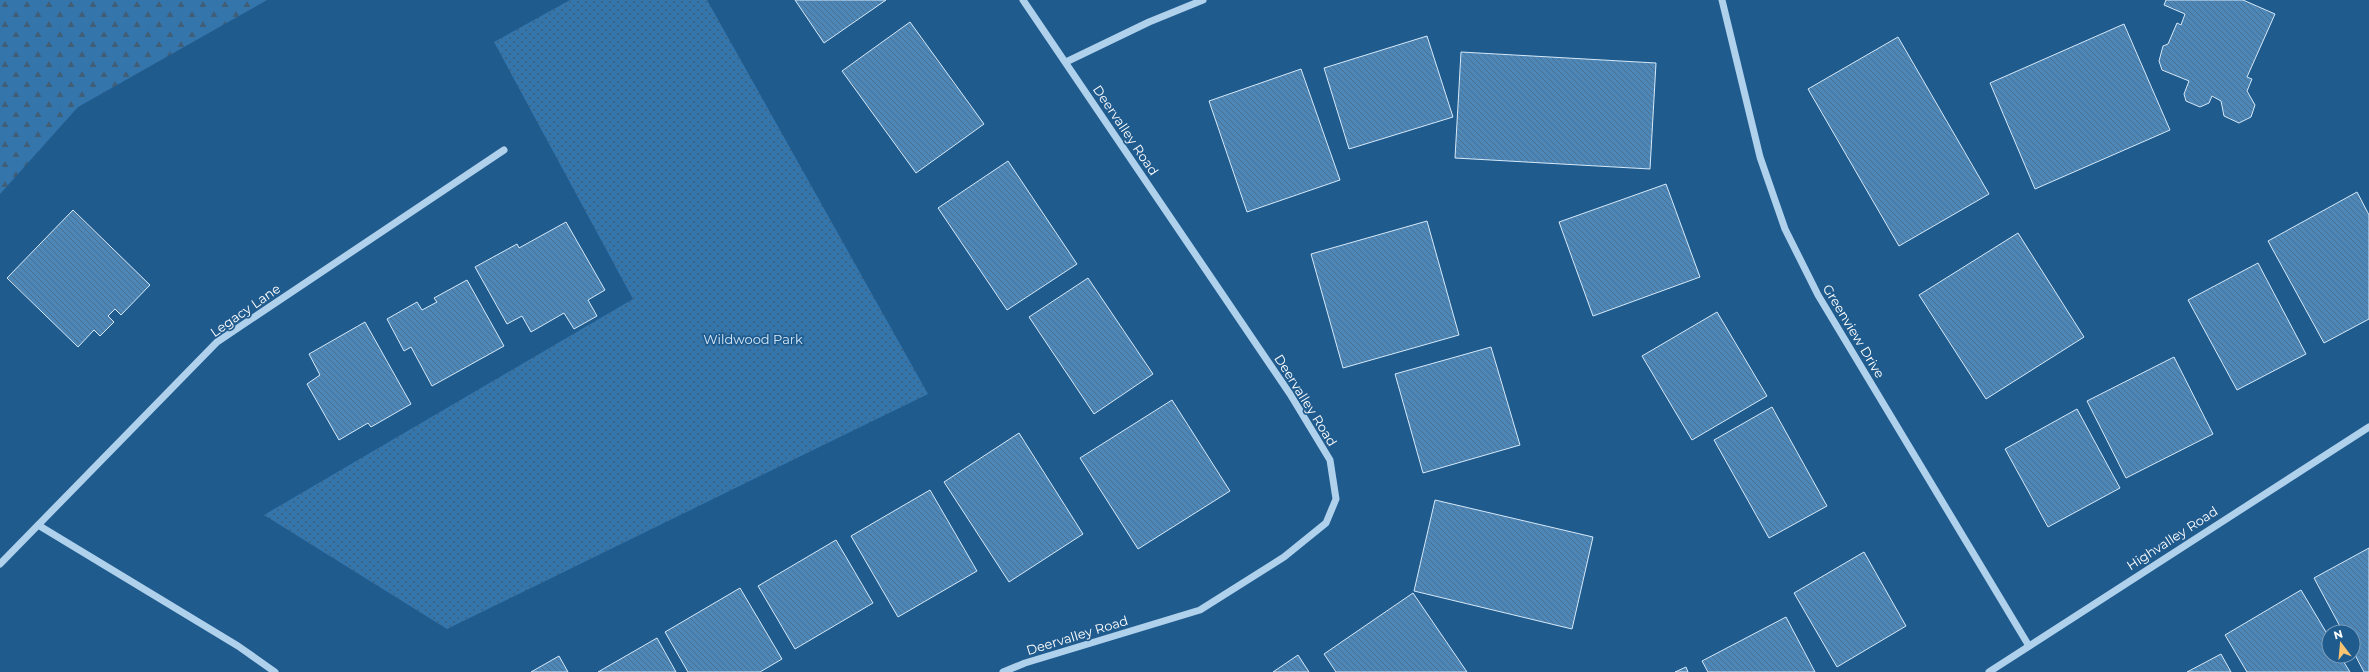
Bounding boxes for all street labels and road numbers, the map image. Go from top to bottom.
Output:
street label: Deervalley Road [1090,82,1162,178]
street label: Legacy Lane [207,280,283,340]
street label: Greenview Drive [1820,281,1888,381]
street label: Deervalley Road [1271,351,1341,449]
street label: Highvalley Road [2123,503,2221,573]
street label: Deervalley Road [1024,612,1130,658]

